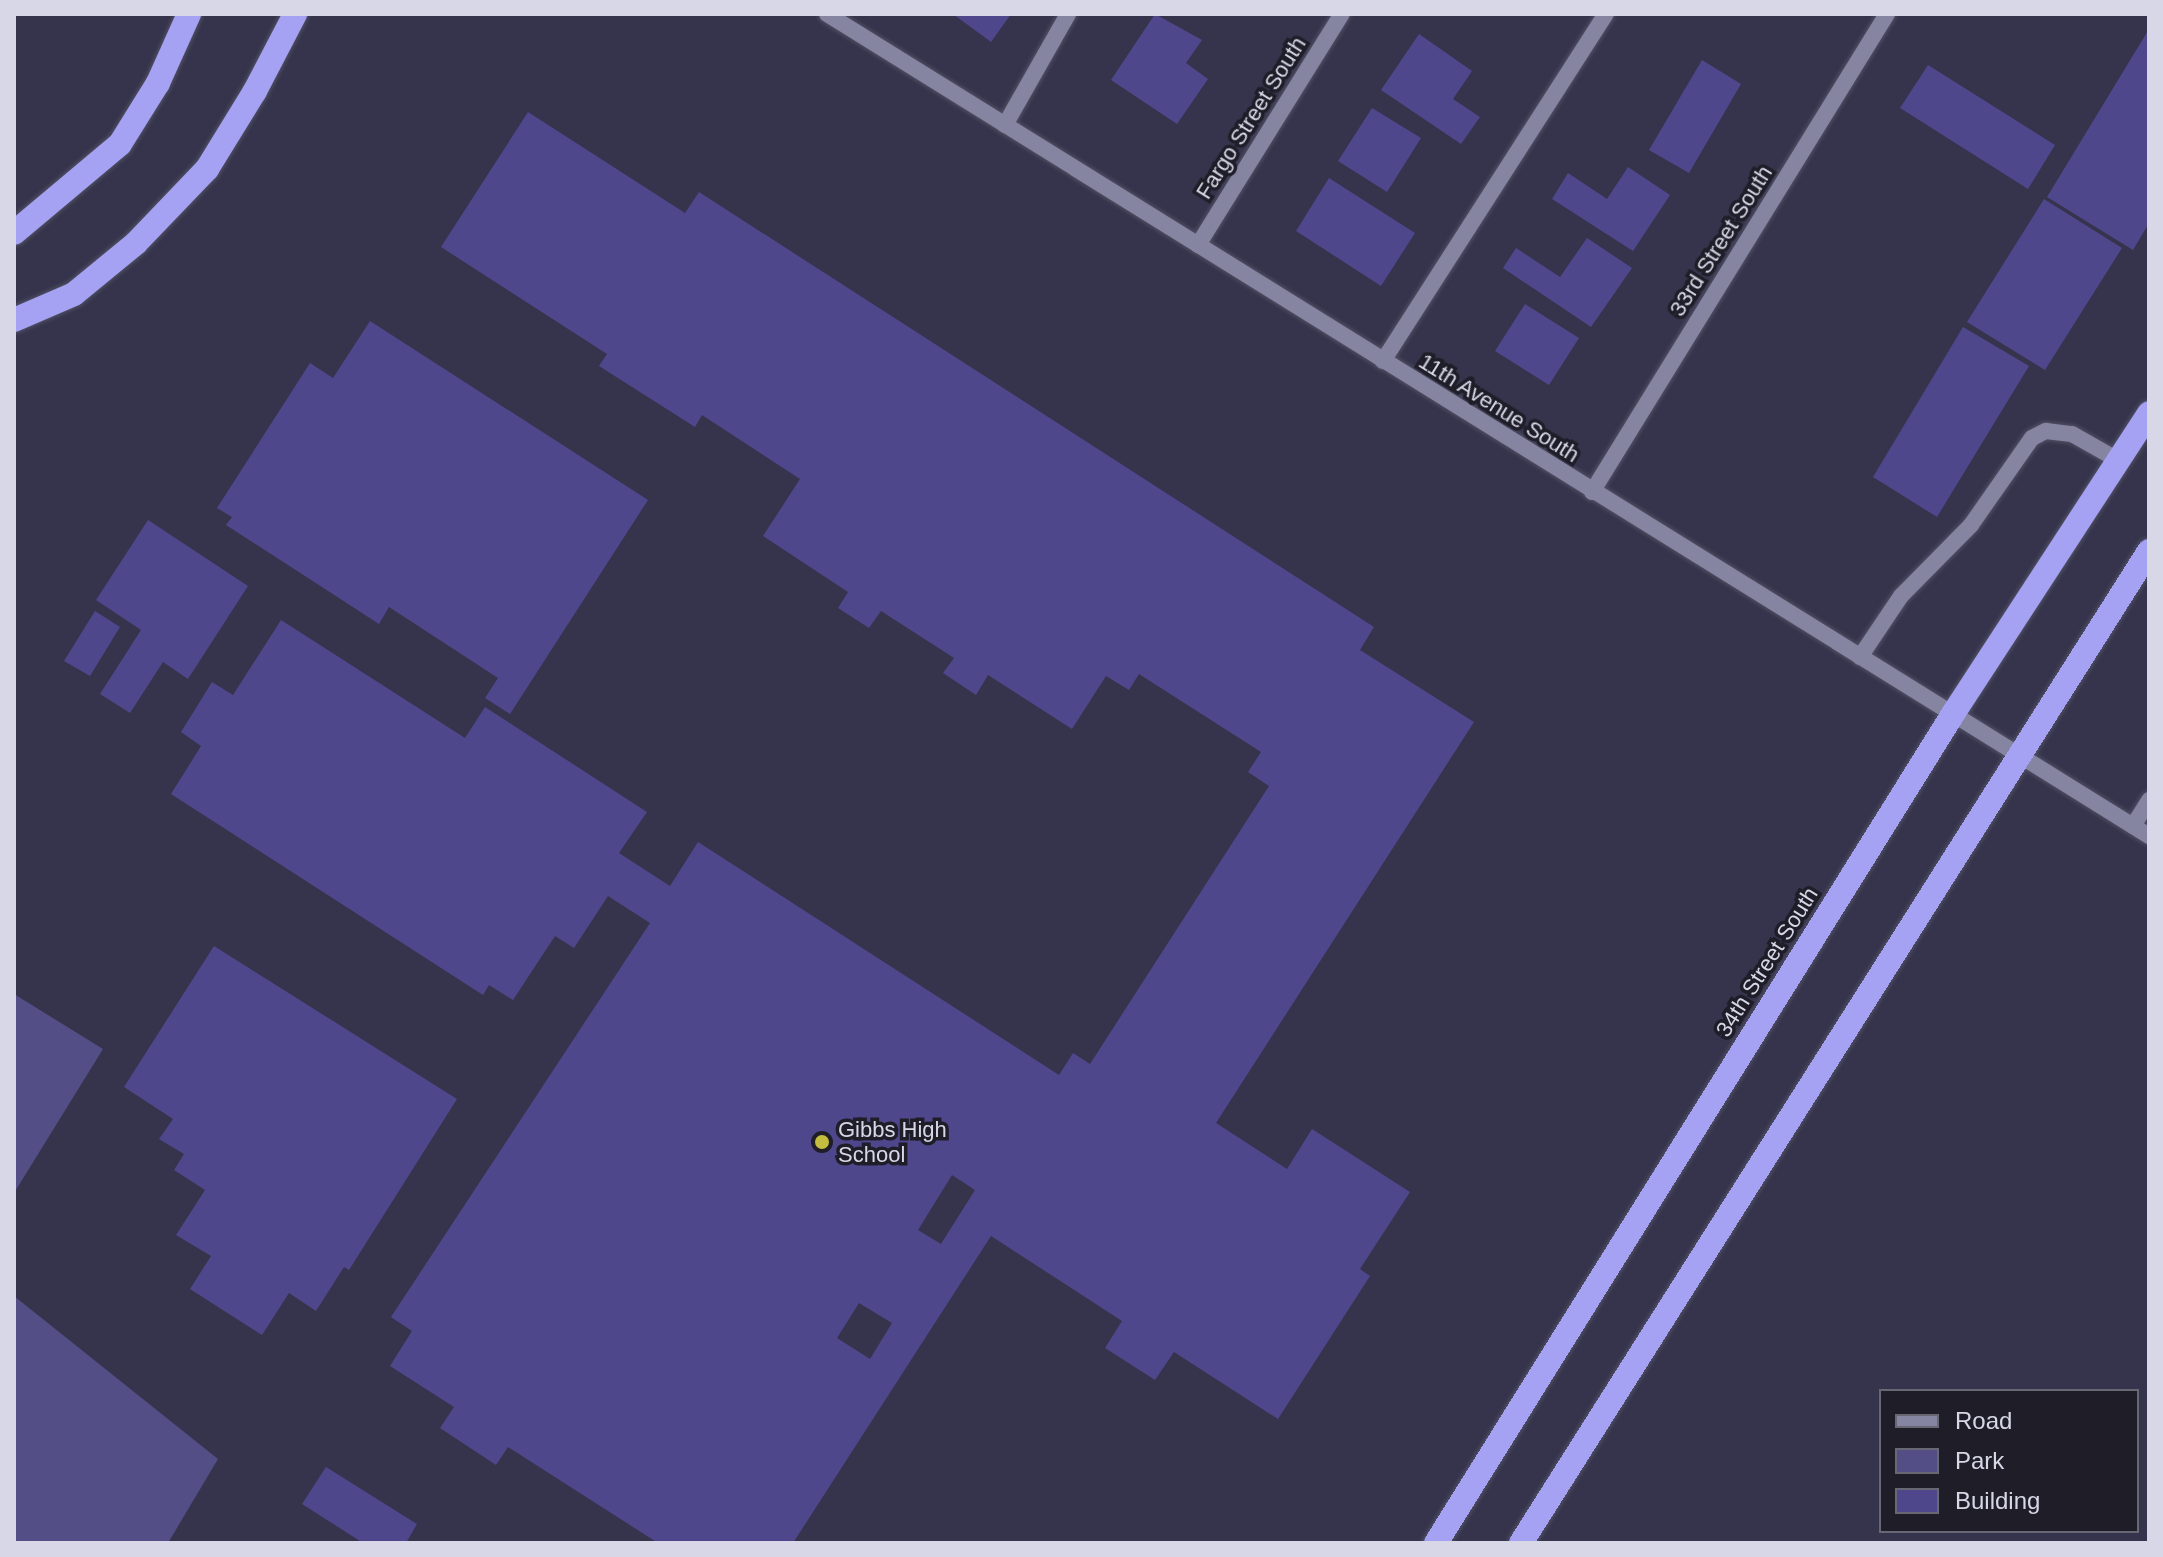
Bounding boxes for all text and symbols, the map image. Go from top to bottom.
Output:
street label: Fargo Street South [1191,32,1311,204]
street label: 33rd Street South [1664,161,1778,321]
street label: 11th Avenue South [1414,348,1584,468]
street label: 34th Street South [1710,882,1824,1042]
place label: Gibbs High School [838,1116,947,1168]
marker: Gibbs High School [813,1133,831,1151]
legend [1879,1389,2139,1533]
text: Road [1955,1407,2012,1434]
text: Park [1955,1447,2004,1474]
text: Building [1955,1487,2040,1514]

